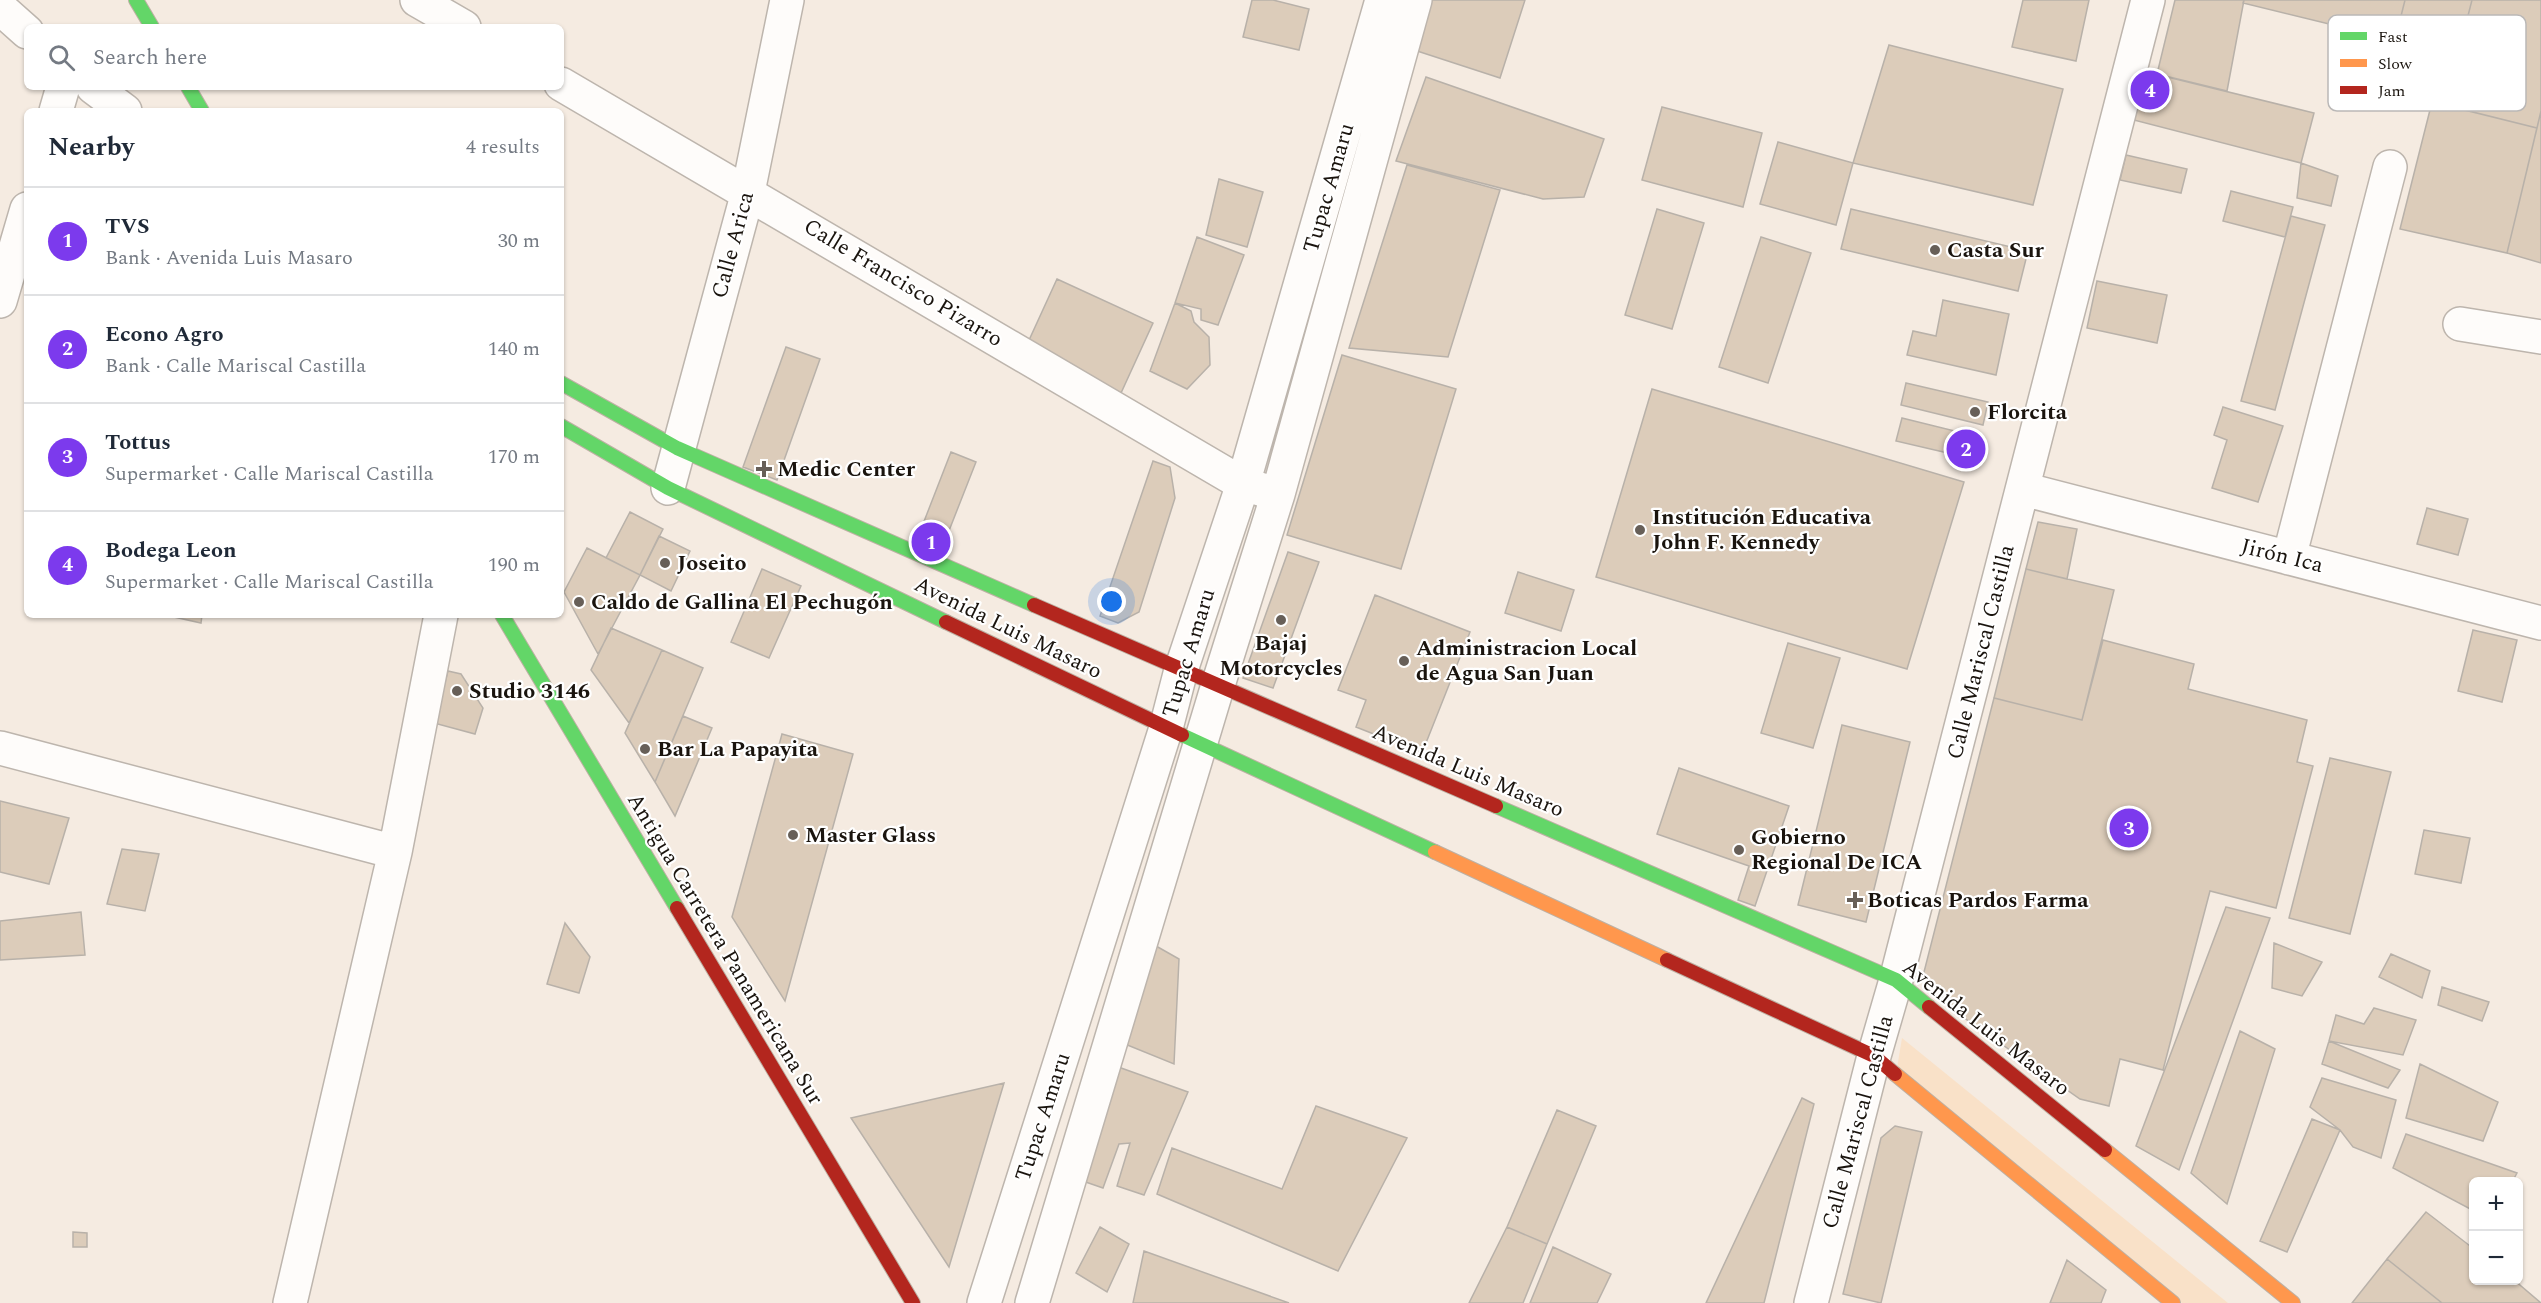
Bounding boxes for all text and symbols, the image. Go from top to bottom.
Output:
legend [2328,15,2526,111]
search box [24,24,564,90]
text: Fast [2378,25,2408,49]
icon: search [45,41,78,74]
text: Search here [93,41,207,74]
text: Slow [2378,52,2413,76]
pin: 4 [2130,68,2170,112]
text: Jam [2378,79,2406,103]
street label: Tupac Amaru [1295,119,1363,257]
text: Nearby [48,127,134,167]
text: 4 results [466,132,540,162]
street label: Calle Arica [703,188,763,302]
text: TVS [105,210,150,243]
street label: Calle Francisco Pizarro [797,210,1009,356]
text: 1 [62,226,73,256]
text: 30 m [498,226,540,256]
place label: Casta Sur [1947,234,2044,267]
text: Bank · Avenida Luis Masaro [105,243,353,273]
marker: Casta Sur [1928,243,1942,257]
text: Econo Agro [105,318,223,351]
text: 2 [62,334,73,364]
text: 140 m [488,334,540,364]
text: Bank · Calle Mariscal Castilla [105,351,366,381]
place label: Florcita [1987,396,2068,429]
marker: Florcita [1968,405,1982,419]
text: Tottus [105,426,171,459]
pin: 2 [1946,426,1986,472]
text: 3 [62,442,73,472]
text: 170 m [488,442,540,472]
place label: Medic Center [777,453,916,486]
text: Supermarket · Calle Mariscal Castilla [105,459,433,489]
marker: Medic Center [755,460,773,478]
place label: Institución Educativa John F. Kennedy [1652,501,1872,559]
pin: 1 [912,520,950,564]
marker: Institución Educativa John F. Kennedy [1633,523,1647,537]
street label: Jirón Ica [2237,530,2327,582]
text: Bodega Leon [105,534,237,567]
street label: Calle Mariscal Castilla [1938,541,2024,763]
place label: Joseito [677,547,746,580]
text: 4 [62,550,73,580]
text: 190 m [488,550,540,580]
marker: Joseito [658,556,672,570]
text: Supermarket · Calle Mariscal Castilla [105,567,433,597]
street label: Avenida Luis Masaro [908,568,1108,688]
street label: Tupac Amaru [1154,584,1224,722]
place label: Caldo de Gallina El Pechugón [591,586,893,619]
your location [1097,587,1126,616]
marker: Caldo de Gallina El Pechugón [572,595,586,609]
marker: Bajaj Motorcycles [1274,613,1288,627]
place label: Bajaj Motorcycles [1219,627,1343,685]
place label: Administracion Local de Agua San Juan [1416,632,1637,690]
marker: Administracion Local de Agua San Juan [1397,654,1411,668]
place label: Studio 3146 [469,675,590,708]
marker: Studio 3146 [450,684,464,698]
street label: Avenida Luis Masaro [1367,716,1569,826]
place label: Bar La Papayita [657,733,819,766]
marker: Bar La Papayita [638,742,652,756]
street label: Antigua Carretera Panamericana Sur [618,787,832,1112]
pin: 3 [2110,806,2148,850]
place label: Master Glass [805,819,936,852]
place label: Gobierno Regional De ICA [1751,821,1922,879]
marker: Master Glass [786,828,800,842]
marker: Gobierno Regional De ICA [1732,843,1746,857]
place label: Boticas Pardos Farma [1867,884,2089,917]
marker: Boticas Pardos Farma [1848,893,1862,907]
street label: Avenida Luis Masaro [1895,952,2077,1104]
street label: Calle Mariscal Castilla [1814,1011,1902,1233]
street label: Tupac Amaru [1007,1048,1079,1186]
map controls [2469,1177,2523,1285]
button: + [2469,1177,2523,1231]
button: − [2469,1231,2523,1285]

